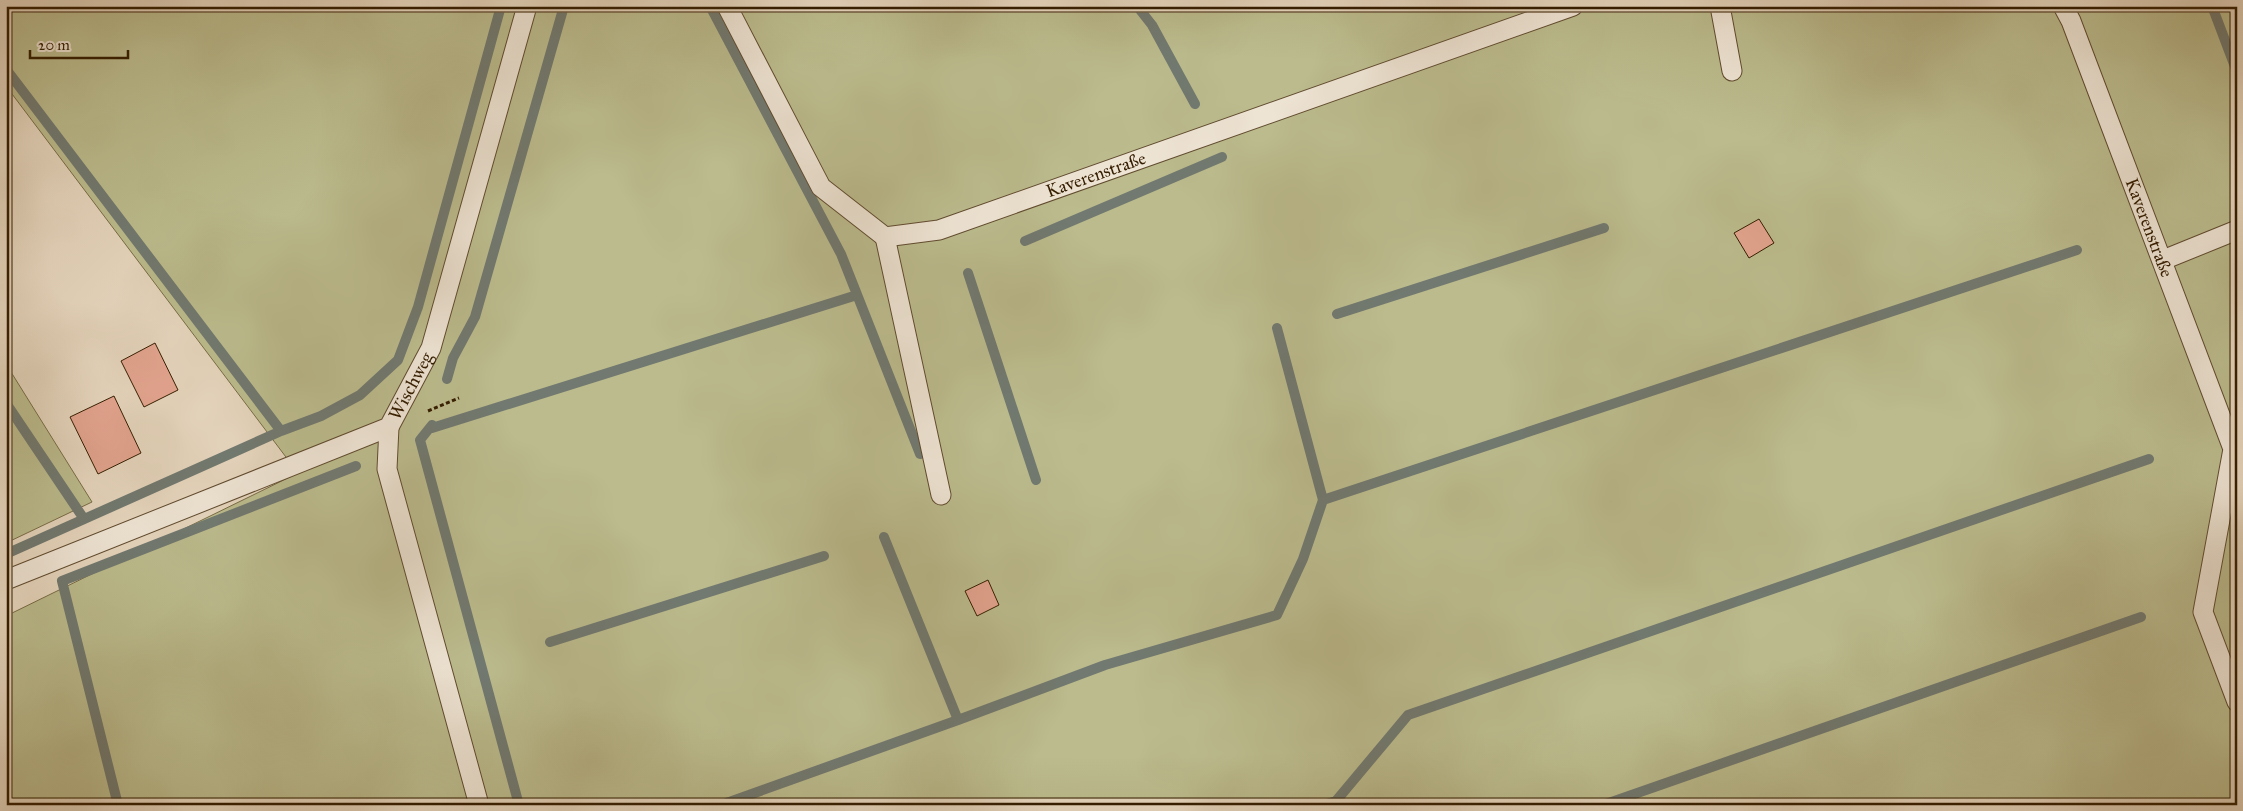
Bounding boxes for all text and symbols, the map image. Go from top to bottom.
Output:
scale bar [30,28,128,60]
text: 20 m [38,36,70,54]
street label: Kaverenstraße [1043,147,1149,202]
street label: Kaverenstraße [2121,175,2178,280]
street label: Wischweg [384,348,439,424]

